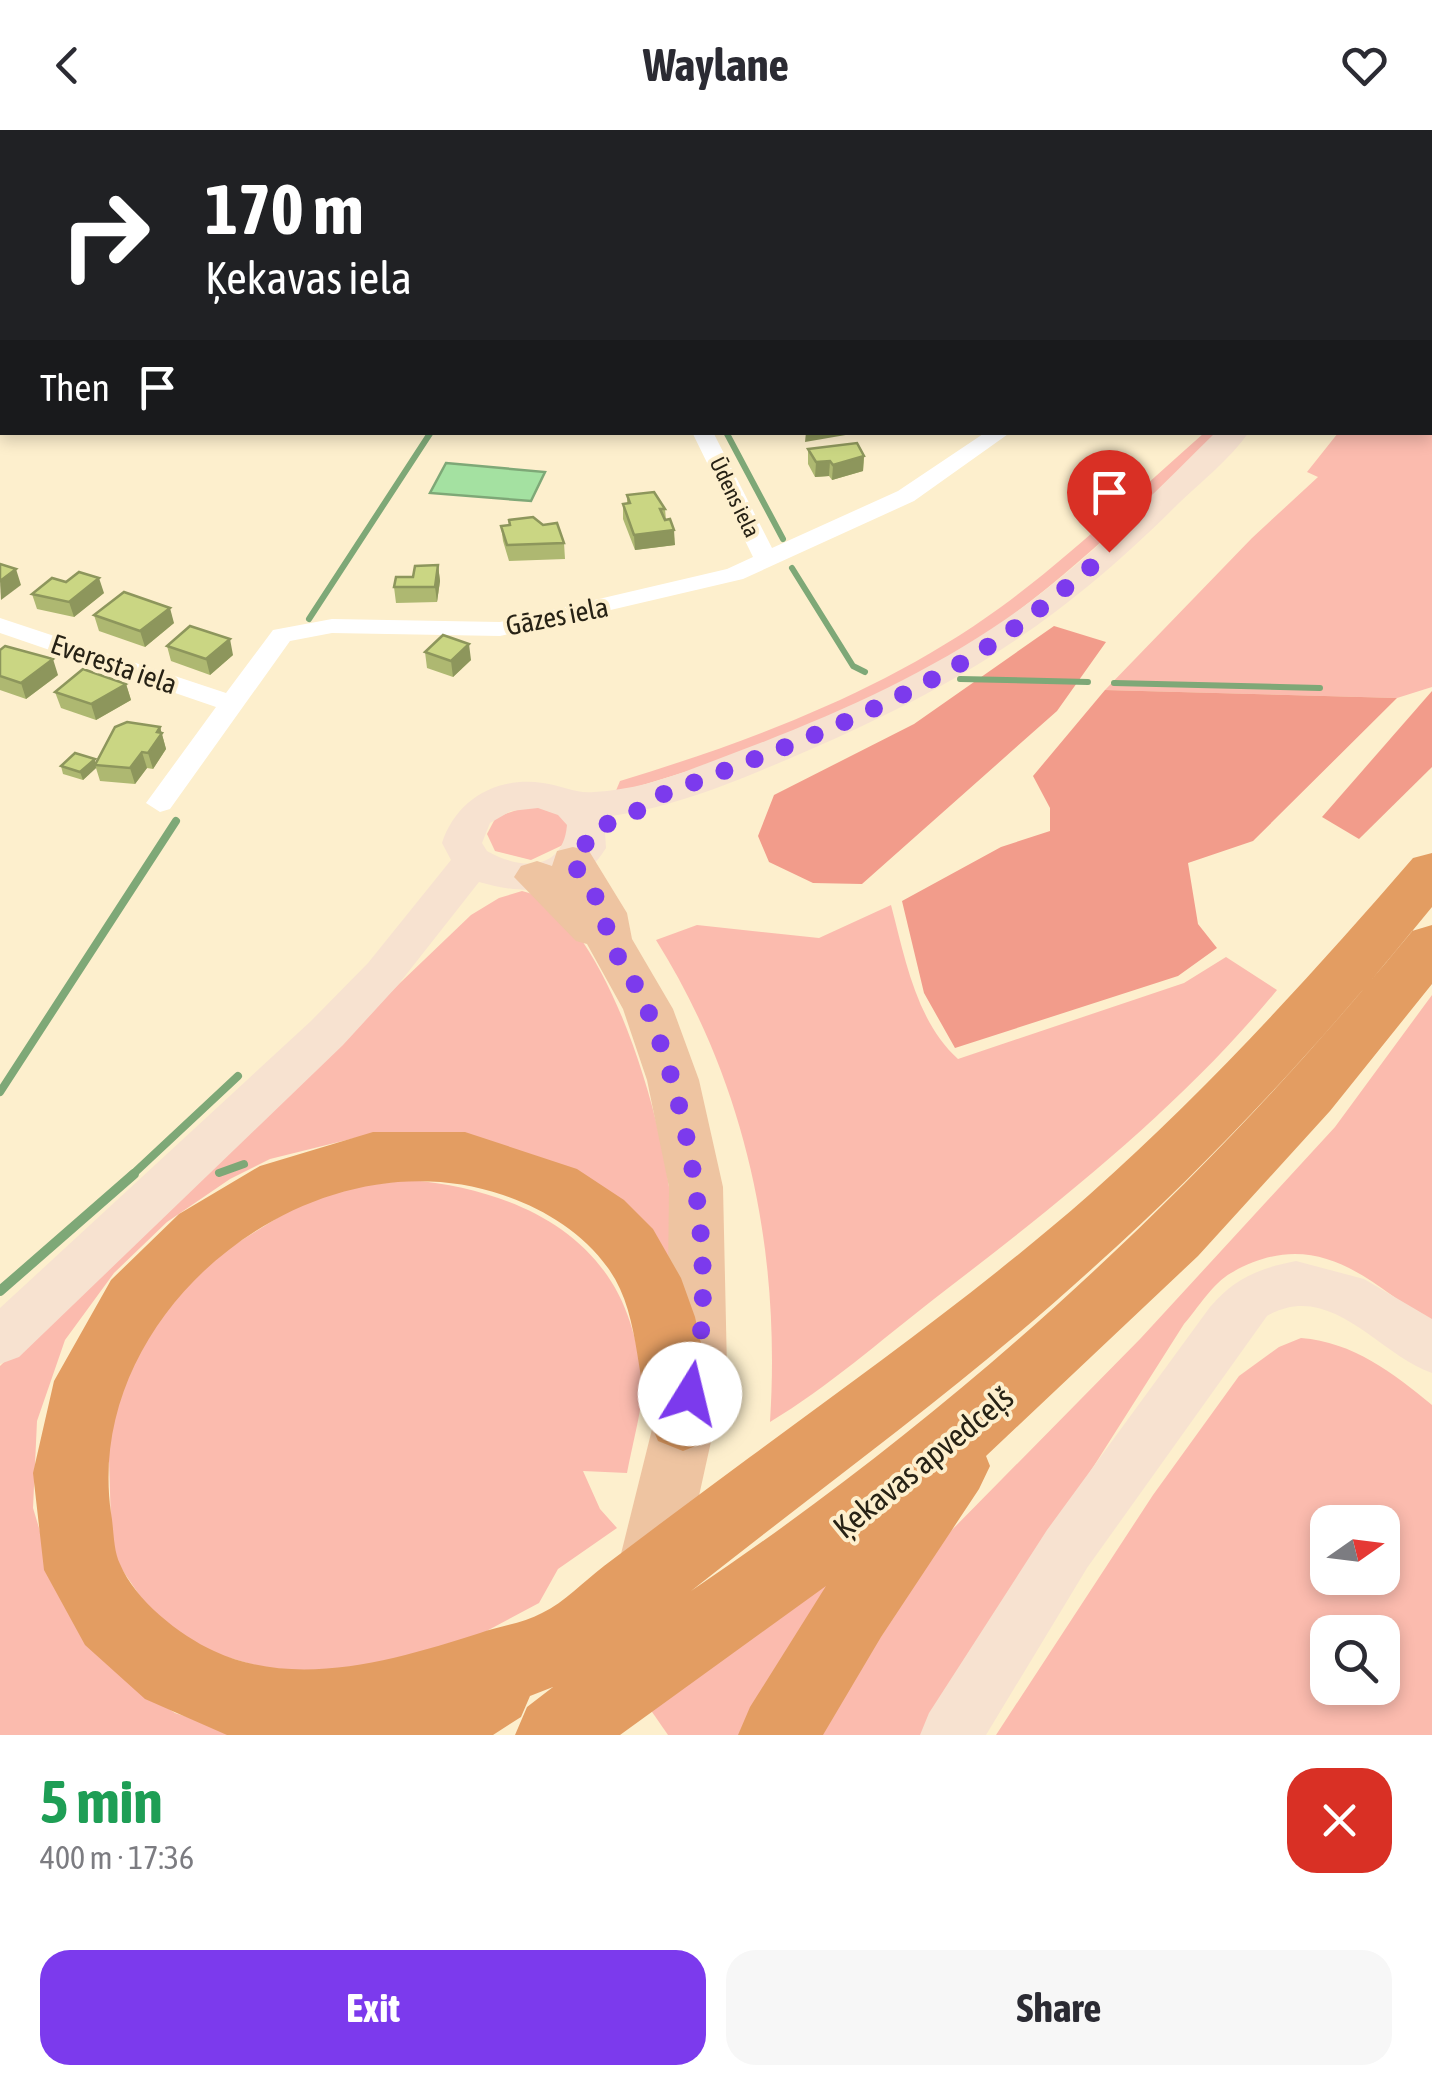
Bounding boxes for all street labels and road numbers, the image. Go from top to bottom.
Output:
street label: Ūdens iela [704,453,766,541]
street label: Gāzes iela [503,590,611,642]
street label: Everesta iela [47,628,181,700]
street label: Ķekavas apvedceļš [826,1378,1020,1546]

